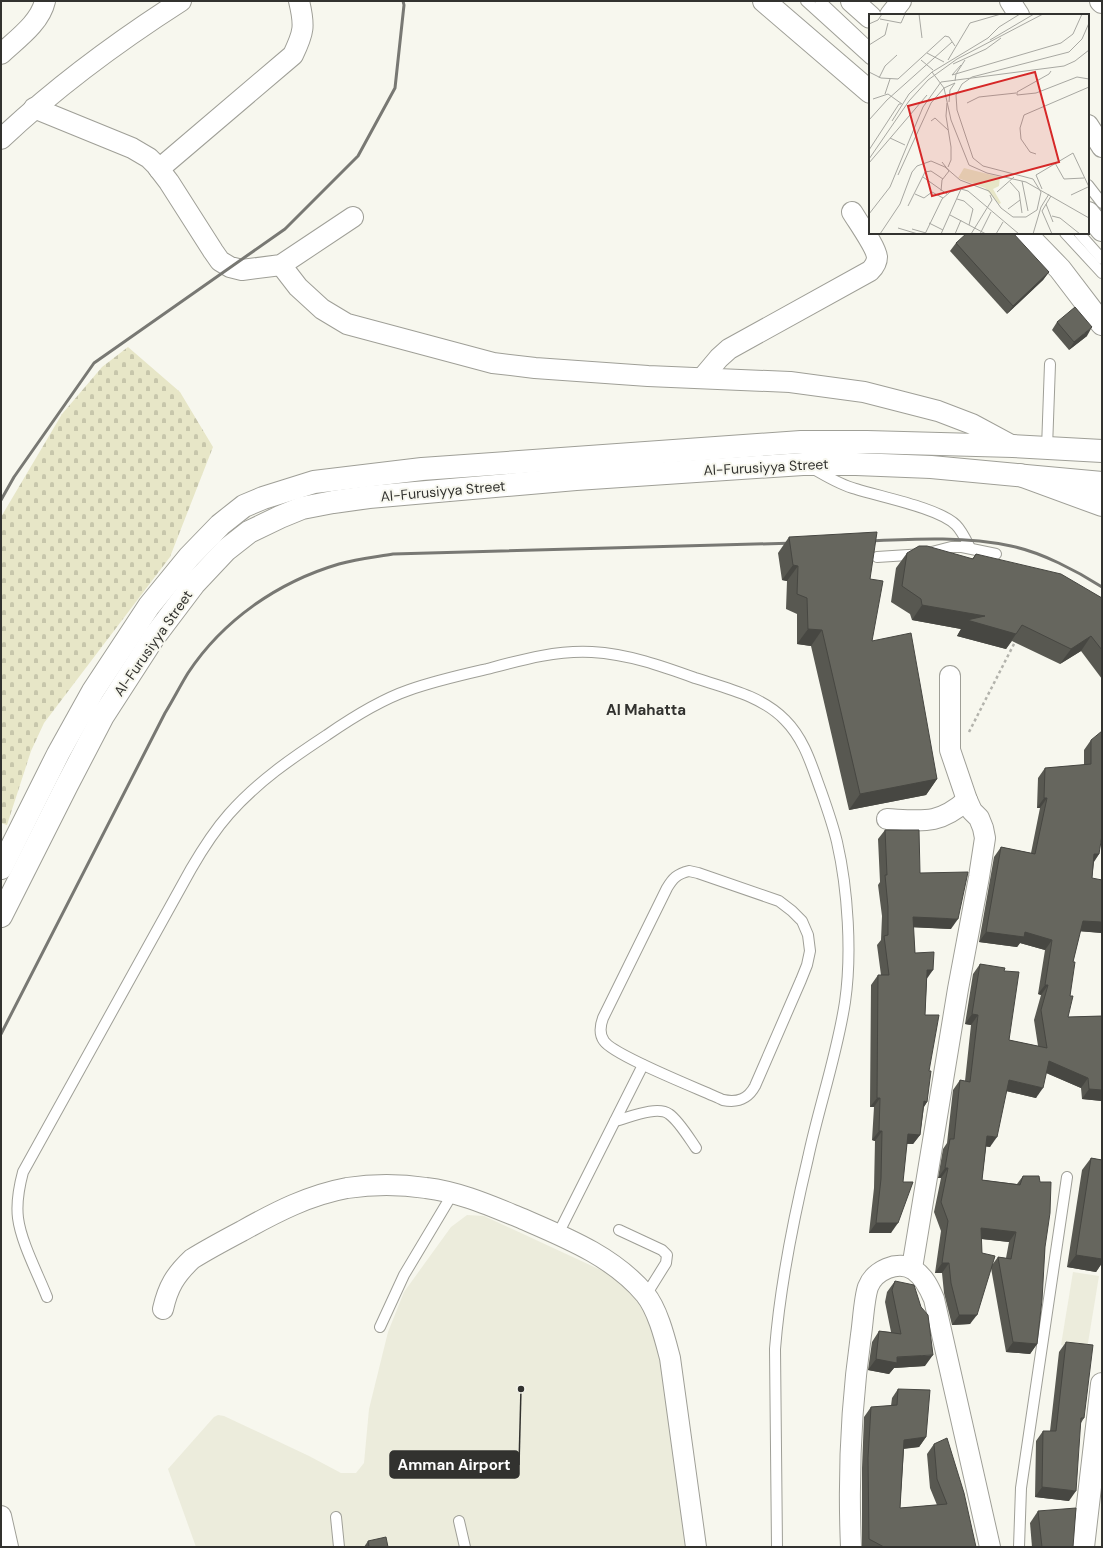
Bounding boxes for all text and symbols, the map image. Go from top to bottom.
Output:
inset map [869,14,1089,234]
street label: Al-Furusiyya Street [703,455,829,479]
street label: Al-Furusiyya Street [380,477,506,505]
street label: Al-Furusiyya Street [110,587,196,699]
district label: Al Mahatta [606,700,686,720]
callout: Amman Airport [390,1451,519,1478]
text: Amman Airport [398,1455,510,1475]

